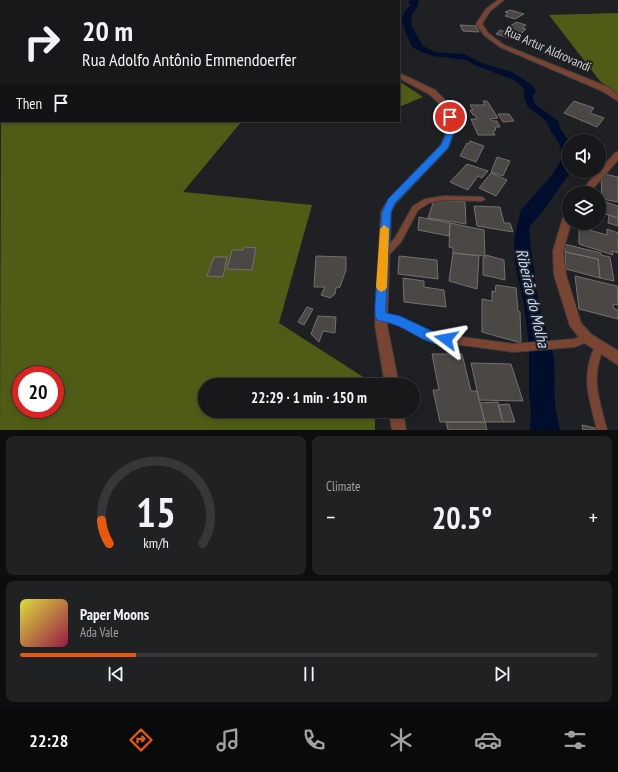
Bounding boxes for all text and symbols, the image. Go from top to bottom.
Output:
text: 20 m [82,12,133,49]
icon: right [16,16,68,68]
street label: Rua Artur Aldrovandi [502,22,594,76]
text: Rua Adolfo Antônio Emmendoerfer [82,48,297,71]
icon: arrive [50,92,72,114]
text: Then [16,94,42,113]
pin [433,100,467,134]
icon: arrive [439,106,461,128]
map controls [562,134,606,230]
button: sound [562,134,606,178]
button: layers [562,186,606,230]
water label: Ribeirão do Molha [512,247,554,351]
position arrow [425,318,467,360]
speed limit sign: 20 [12,366,64,418]
text: 22:29 · 1 min · 150 m [251,388,367,407]
text: Climate [326,478,360,495]
text: 15 [136,484,176,537]
text: 20.5° [432,498,492,537]
text: − [326,503,335,531]
text: + [589,503,598,531]
text: km/h [143,532,169,551]
text: Paper Moons [80,605,149,624]
text: Ada Vale [80,624,119,641]
icon: previous [105,663,127,685]
icon: pause [298,663,320,685]
icon: next [491,663,513,685]
icon: directions [127,726,155,754]
icon: music [214,726,242,754]
icon: phone [300,726,328,754]
icon: climate [387,726,415,754]
icon: car [474,726,502,754]
icon: filters [561,726,589,754]
text: 22:28 [29,729,68,752]

